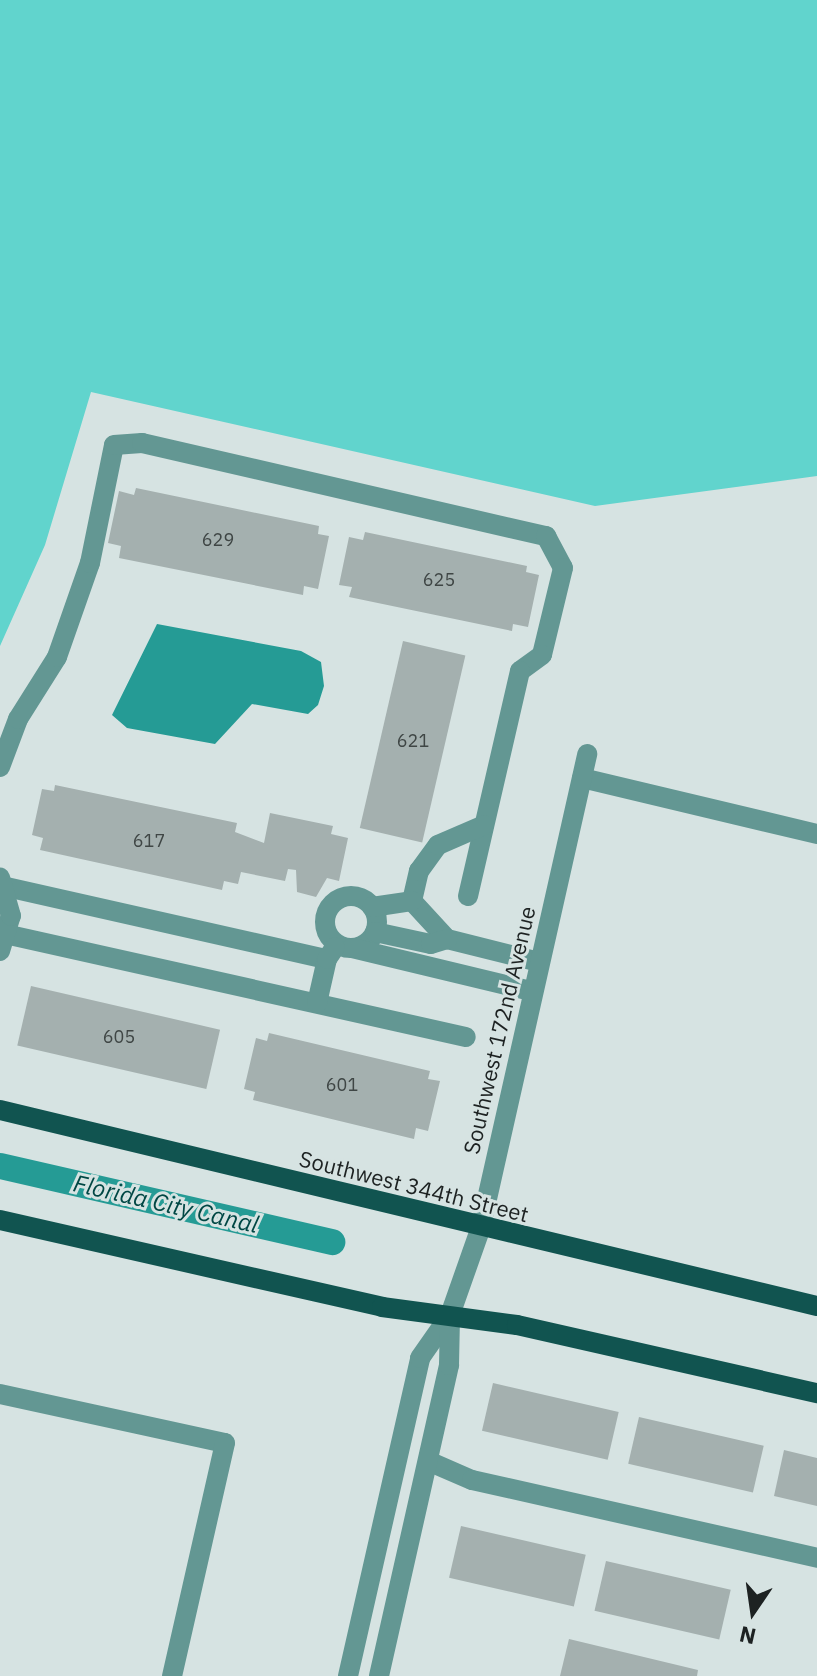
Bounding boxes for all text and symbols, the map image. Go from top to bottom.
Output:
house number: 629 [202,529,234,551]
house number: 625 [423,569,455,591]
house number: 621 [397,730,429,752]
house number: 617 [133,830,165,852]
street label: Southwest 172nd Avenue [458,904,540,1156]
house number: 605 [103,1026,135,1048]
house number: 601 [326,1074,358,1096]
street label: Southwest 344th Street [297,1145,531,1227]
water label: Florida City Canal [71,1169,261,1239]
north arrow [713,1572,793,1652]
text: N [736,1620,759,1652]

